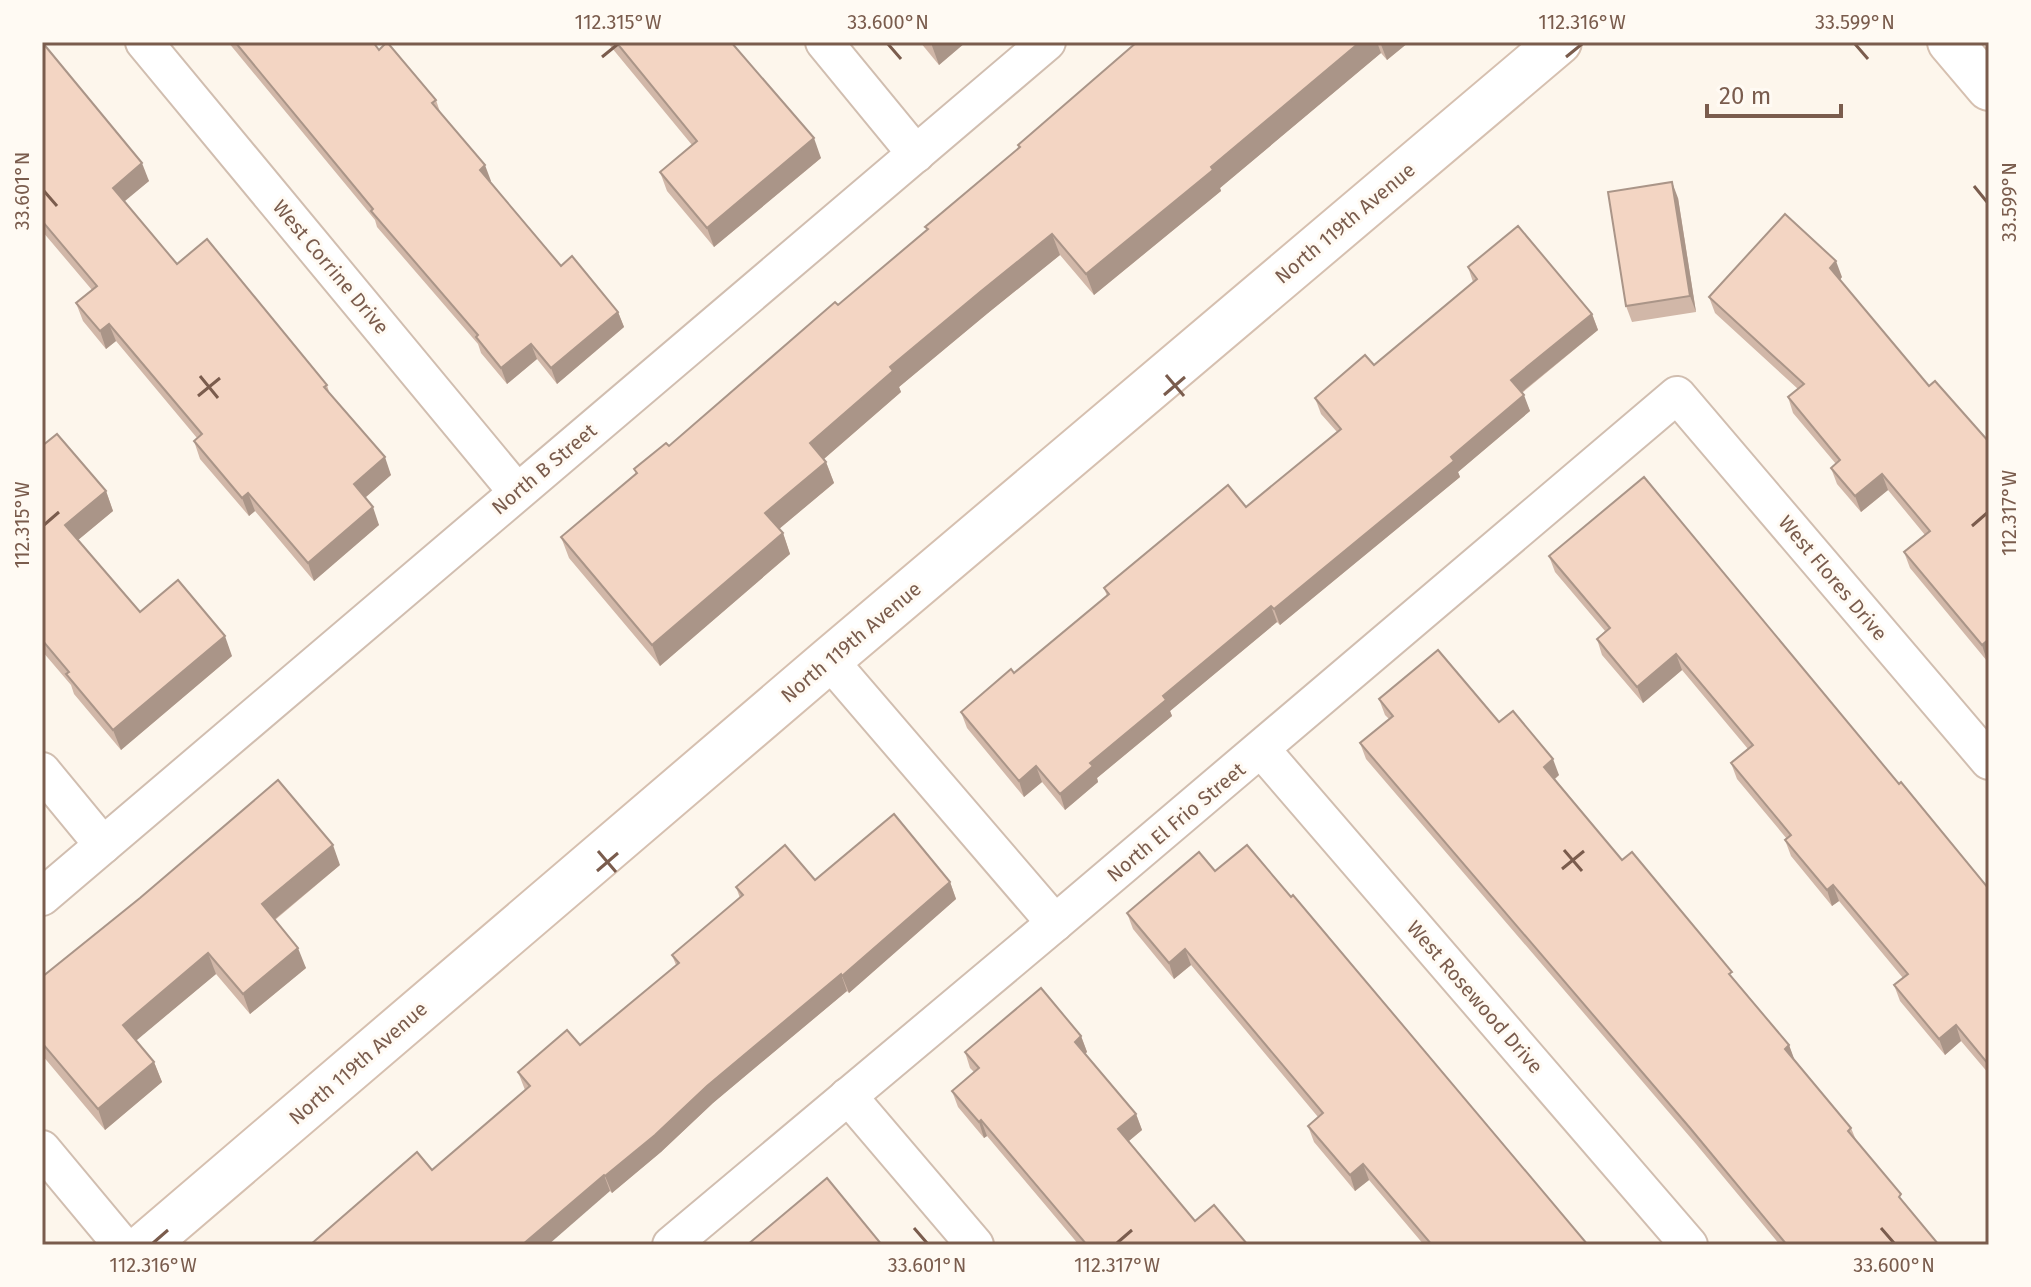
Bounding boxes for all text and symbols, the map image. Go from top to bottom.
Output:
text: 112.315°W [575,10,662,34]
text: 33.600°N [847,10,929,34]
text: 112.316°W [1538,10,1626,34]
text: 33.599°N [1815,10,1895,34]
scale bar [1707,68,1841,118]
text: 20 m [1719,82,1771,110]
text: 33.601°N [10,152,34,230]
street label: North 119th Avenue [1270,157,1420,289]
text: 33.599°N [1997,162,2021,242]
street label: West Corrine Drive [268,195,394,339]
street label: North B Street [487,418,602,520]
text: 112.317°W [1997,469,2021,556]
text: 112.315°W [10,481,34,568]
street label: West Flores Drive [1774,511,1892,645]
street label: North 119th Avenue [776,576,926,708]
street label: North El Frio Street [1102,757,1250,887]
street label: West Rosewood Drive [1402,916,1548,1078]
street label: North 119th Avenue [284,996,432,1130]
text: 112.316°W [109,1253,197,1277]
text: 33.601°N [888,1253,966,1277]
text: 112.317°W [1074,1253,1161,1277]
text: 33.600°N [1853,1253,1935,1277]

